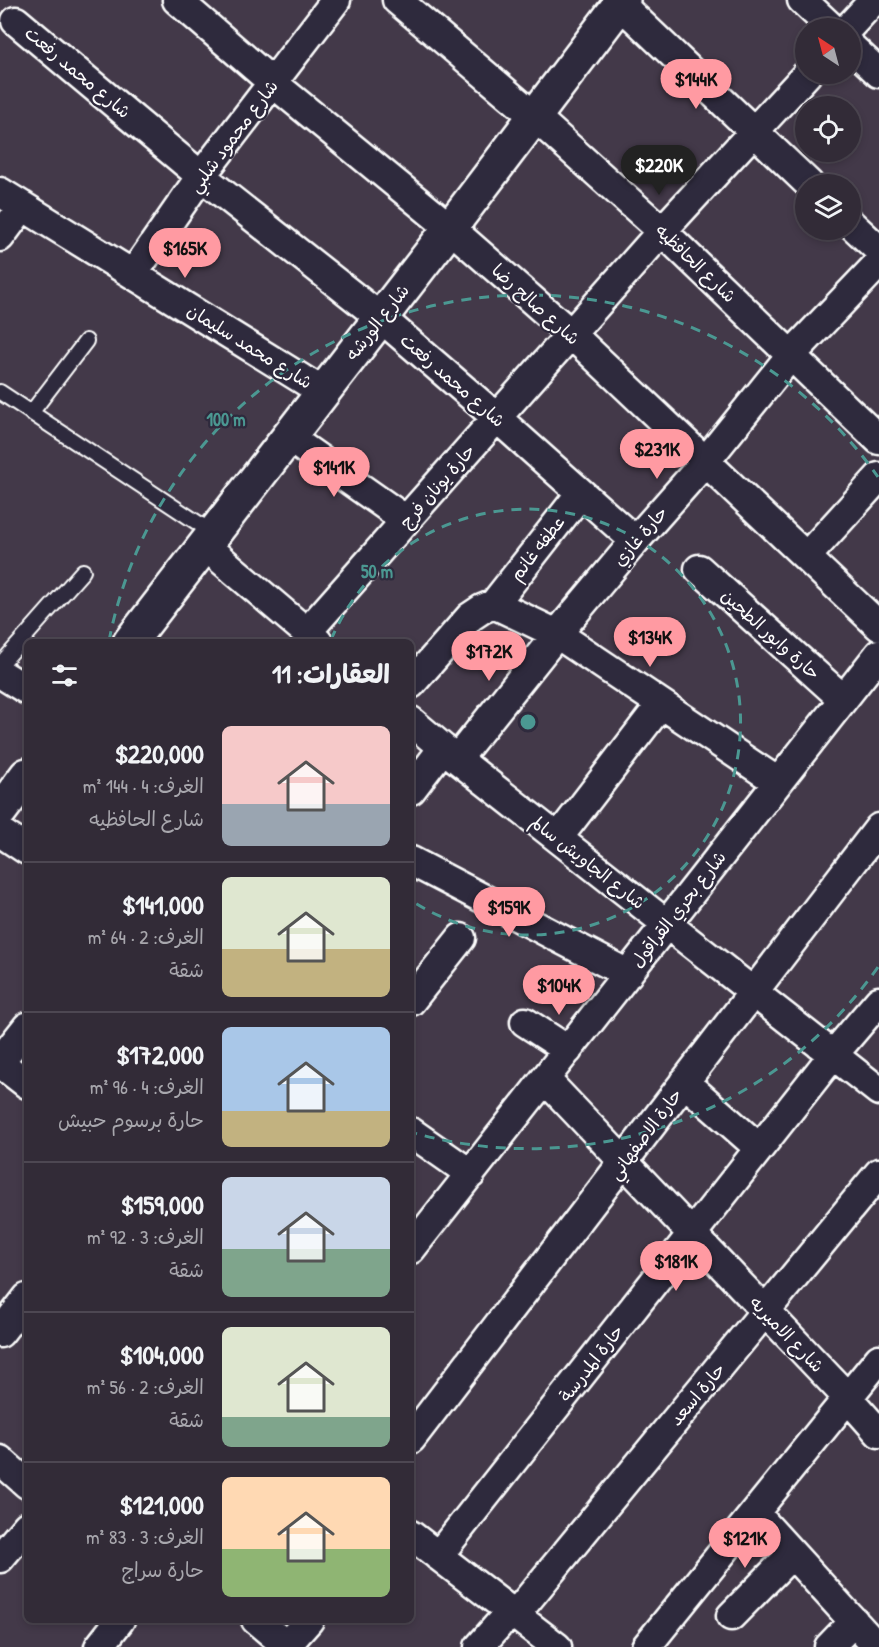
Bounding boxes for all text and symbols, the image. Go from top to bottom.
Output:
north arrow [795,18,861,84]
map controls [795,18,861,240]
street label: شارع محمد رفعت [20,20,136,124]
pin: $144K [654,59,738,110]
text: $144K [675,65,717,92]
street label: شارع محمود شلبي [182,74,287,200]
button: locate [795,96,861,162]
pin: $220K [617,145,701,196]
text: $220K [635,151,683,178]
button: layers [795,174,861,240]
street label: شارع الحافظيه [650,218,742,308]
pin: $165K [143,228,227,279]
text: $165K [163,234,207,261]
street label: شارع صالح رضا [486,258,586,350]
street label: شارع الورشه [339,279,415,365]
street label: شارع محمد سليمان [183,297,317,395]
street label: شارع محمد رفعت [395,327,511,433]
text: 100 m [206,407,246,432]
pin: $231K [615,429,699,480]
text: $231K [634,435,680,462]
street label: حارة يونان فرج [393,438,481,534]
pin: $141K [292,447,376,498]
text: $141K [313,453,355,480]
street label: حارة غازي [607,500,674,572]
street label: عطفه غانم [504,510,572,587]
text: 50 m [361,559,393,584]
street label: حارة وابور الطحين [716,583,826,685]
pin: $134K [608,617,692,668]
text: $134K [628,623,672,650]
pin: $172K [447,631,531,682]
text: $172K [465,637,513,664]
text: العقارات: 11 [272,656,390,691]
icon: filters [48,659,81,692]
centre of rings [518,712,538,732]
text: $220,000 [115,736,204,771]
icon: home [270,750,342,822]
text: الغرف: 4 · 144 m² [83,772,204,799]
text: شارع الحافظيه [89,805,204,832]
street label: شارع الجاويش سالم [524,809,651,916]
street label: شارع بحري القراقول [624,845,732,973]
text: $141,000 [122,887,204,922]
pin: $159K [467,887,551,938]
text: $159K [487,893,531,920]
icon: home [270,901,342,973]
text: الغرف: 2 · 64 m² [88,923,204,950]
text: شقة [169,956,204,983]
pin: $104K [517,965,601,1016]
text: $104K [537,971,581,998]
text: $172,000 [116,1037,204,1072]
icon: home [270,1051,342,1123]
text: الغرف: 4 · 96 m² [90,1073,204,1100]
street label: حارة الاصفهاني [602,1083,691,1187]
text: حارة برسوم حبيش [58,1106,204,1133]
text: $159,000 [121,1187,204,1222]
icon: home [270,1201,342,1273]
text: الغرف: 3 · 92 m² [87,1223,204,1250]
pin: $181K [634,1241,718,1292]
text: $181K [654,1247,698,1274]
text: شقة [169,1256,204,1283]
street label: شارع الاميريه [744,1290,830,1378]
street label: حارة المدرسة [553,1319,629,1407]
text: $104,000 [120,1337,204,1372]
icon: home [270,1351,342,1423]
street label: حارة اسعد [663,1357,731,1431]
text: الغرف: 2 · 56 m² [87,1373,204,1400]
text: شقة [169,1406,204,1433]
text: $121,000 [120,1487,204,1522]
icon: home [270,1501,342,1573]
pin: $121K [703,1518,787,1569]
text: الغرف: 3 · 83 m² [86,1523,204,1550]
text: $121K [723,1524,767,1551]
text: حارة سراج [122,1556,204,1583]

